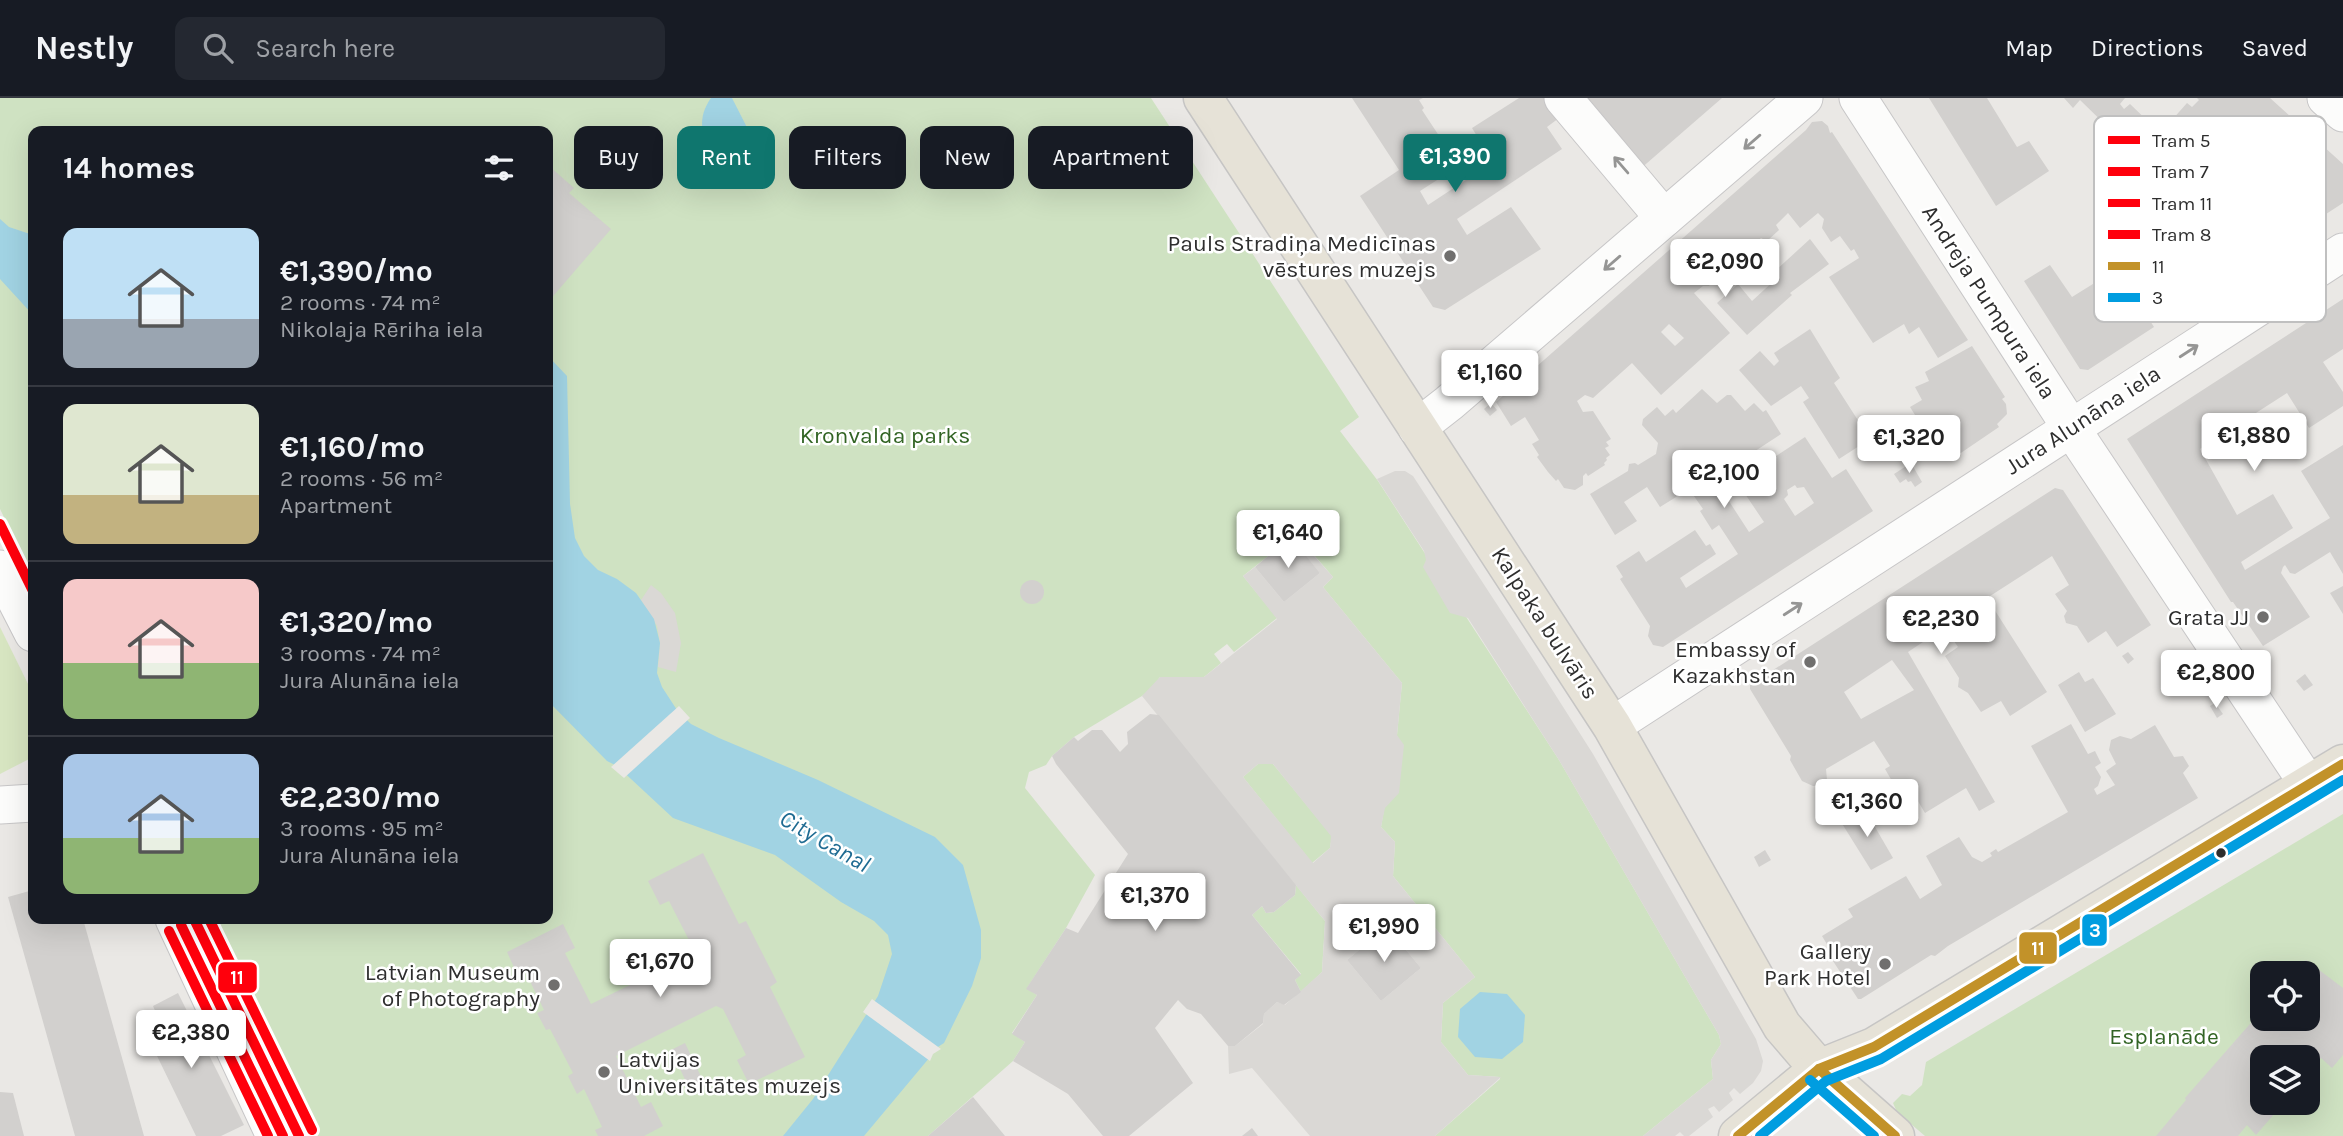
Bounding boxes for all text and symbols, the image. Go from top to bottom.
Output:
search box [175,17,665,80]
text: Nestly [35,29,133,67]
icon: search [199,29,237,67]
text: Search here [255,33,395,64]
text: Map [2005,34,2053,62]
text: Directions [2091,34,2204,62]
text: Saved [2242,34,2308,62]
legend [2094,116,2326,322]
chip: Buy [574,126,663,189]
chip: Rent [677,126,775,189]
chip: Filters [789,126,906,189]
chip: New [920,126,1014,189]
chip: Apartment [1028,126,1193,189]
text: Tram 5 [2152,130,2210,152]
pin: €1,390 [1398,134,1512,194]
one-way arrow [1743,134,1761,150]
text: €1,390 [1419,143,1491,170]
icon: filters [480,149,518,187]
text: 14 homes [63,150,195,186]
one-way arrow [1613,157,1629,175]
text: Tram 7 [2152,161,2209,183]
text: Tram 11 [2152,193,2212,215]
street label: Andreja Pumpura iela [1916,200,2062,404]
text: Tram 8 [2152,224,2211,246]
place label: Pauls Stradiņa Medicīnas vēstures muzejs [1168,230,1436,283]
pin: €2,090 [1668,240,1782,299]
marker: Pauls Stradiņa Medicīnas vēstures muzejs [1442,248,1458,264]
text: €2,090 [1686,248,1764,275]
text: €1,390/mo [280,253,433,289]
one-way arrow [1604,255,1622,271]
icon: home [119,256,203,340]
text: 11 [2152,256,2165,278]
text: 3 [2152,287,2163,309]
text: 2 rooms · 74 m² [280,289,441,316]
text: Nikolaja Rēriha iela [280,316,483,343]
one-way arrow [2179,344,2198,359]
pin: €1,160 [1433,350,1547,410]
text: €1,160 [1457,359,1523,386]
street label: Jura Alunāna iela [2000,360,2166,480]
pin: €1,880 [2197,414,2311,473]
pin: €1,320 [1852,416,1966,475]
park label: Kronvalda parks [800,422,970,449]
text: €1,880 [2218,422,2290,449]
text: €1,320 [1873,424,1945,451]
text: €1,160/mo [280,429,425,465]
icon: home [119,432,203,516]
pin: €2,100 [1667,450,1781,510]
text: €2,100 [1688,459,1760,486]
text: 2 rooms · 56 m² [280,465,443,492]
text: Apartment [280,492,392,519]
pin: €1,640 [1231,510,1345,570]
text: €1,640 [1253,519,1323,546]
street label: Kalpaka bulvāris [1486,542,1604,704]
pin: €2,230 [1884,596,1998,656]
one-way arrow [1783,602,1802,616]
text: €1,320/mo [280,604,433,640]
place label: Grata JJ [2168,604,2249,631]
text: €2,230 [1902,605,1980,632]
icon: home [119,607,203,691]
marker: Grata JJ [2255,609,2271,625]
place label: Embassy of Kazakhstan [1672,636,1796,689]
text: 3 rooms · 74 m² [280,640,441,667]
pin: €2,800 [2159,650,2273,710]
marker: Embassy of Kazakhstan [1802,654,1818,670]
text: €2,800 [2177,659,2255,686]
text: Jura Alunāna iela [280,667,460,694]
text: €2,230/mo [280,779,440,815]
pin: €1,360 [1810,780,1924,839]
icon: home [119,782,203,866]
text: €1,360 [1831,788,1903,815]
water label: City Canal [775,804,875,878]
text: 3 rooms · 95 m² [280,815,444,842]
text: Jura Alunāna iela [280,842,460,869]
unlabelled marker [2214,846,2228,860]
pin: €1,370 [1098,874,1212,933]
text: €1,370 [1121,882,1189,909]
pin: €1,990 [1327,904,1441,964]
text: €1,990 [1348,913,1420,940]
line badge: 3 [2081,913,2108,947]
text: 3 [2089,920,2101,942]
line badge: 11 [2018,931,2058,965]
place label: Gallery Park Hotel [1764,938,1871,991]
text: 11 [2031,938,2045,960]
pin: €1,670 [603,940,717,999]
text: €1,670 [626,948,694,975]
marker: Gallery Park Hotel [1877,956,1893,972]
place label: Latvian Museum of Photography [365,959,540,1012]
line badge: 11 [217,961,258,994]
map controls [2250,961,2320,1115]
button: locate [2250,961,2320,1031]
text: 11 [230,967,244,989]
marker: Latvian Museum of Photography [546,977,562,993]
pin: €2,380 [134,1010,248,1070]
text: €2,380 [152,1019,230,1046]
park label: Esplanāde [2109,1023,2219,1050]
button: layers [2250,1045,2320,1115]
place label: Latvijas Universitātes muzejs [618,1046,841,1099]
marker: Latvijas Universitātes muzejs [596,1064,612,1080]

